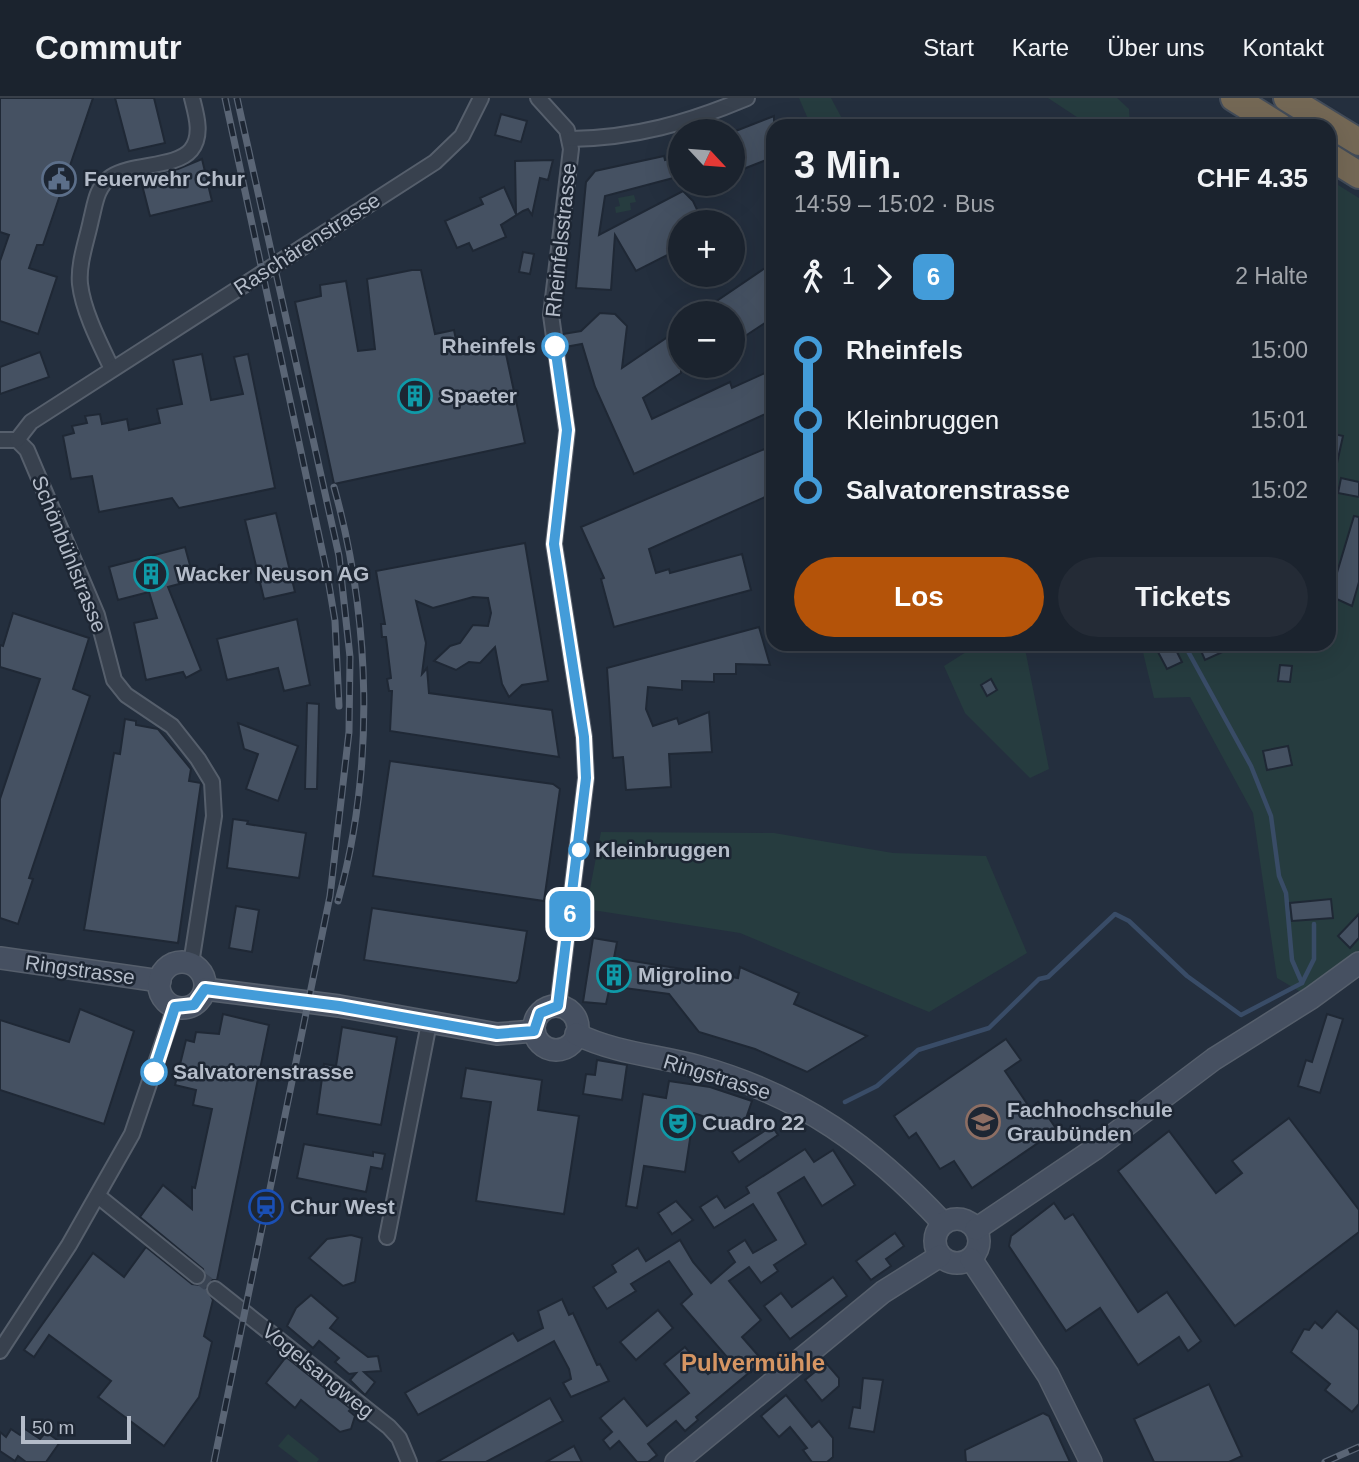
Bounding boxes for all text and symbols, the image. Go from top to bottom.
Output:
text: Commutr [35,29,182,66]
text: Start [923,34,974,61]
text: Karte [1012,34,1069,61]
text: Über uns [1107,34,1205,61]
text: Kontakt [1243,34,1324,61]
north arrow [668,119,746,196]
map controls [668,119,745,378]
text: 3 Min. [794,144,902,186]
public building icon: Feuerwehr Chur [40,160,78,198]
street label: Rheinfelsstrasse [541,162,580,318]
text: CHF 4.35 [1197,163,1308,193]
place label: Feuerwehr Chur [84,167,245,190]
street label: Raschärenstrasse [229,188,384,299]
text: 14:59 – 15:02 · Bus [794,191,995,217]
button: + [668,210,745,287]
icon: walk [794,258,832,296]
icon: forward [865,258,903,296]
text: 1 [842,263,855,289]
text: 6 [927,263,940,290]
text: 2 Halte [1235,263,1308,289]
button: − [668,301,745,378]
marker: Rheinfels [542,333,568,359]
place label: Rheinfels [441,334,536,357]
text: Rheinfels [846,335,963,365]
text: 15:00 [1250,337,1308,363]
building icon: Spaeter [396,377,434,415]
place label: Spaeter [440,384,517,407]
text: Kleinbruggen [846,405,999,435]
text: 15:01 [1250,407,1308,433]
street label: Schönbühlstrasse [28,472,111,636]
text: Salvatorenstrasse [846,475,1070,505]
text: 15:02 [1250,477,1308,503]
building icon: Wacker Neuson AG [132,555,170,593]
button: Los [794,557,1044,637]
button: Tickets [1058,557,1308,637]
place label: Wacker Neuson AG [176,562,369,585]
place label: Kleinbruggen [595,838,730,861]
marker: Kleinbruggen [569,840,589,860]
line badge: 6 [547,891,593,937]
text: 6 [563,900,577,927]
street label: Ringstrasse [24,950,137,989]
building icon: Migrolino [595,956,633,994]
place label: Migrolino [638,963,732,986]
street label: Ringstrasse [661,1049,774,1104]
marker: Salvatorenstrasse [141,1059,167,1085]
place label: Salvatorenstrasse [173,1060,354,1083]
place label: Fachhochschule Graubünden [1007,1098,1173,1145]
school or university icon: Fachhochschule Graubünden [964,1103,1002,1141]
theatre icon: Cuadro 22 [659,1104,697,1142]
place label: Cuadro 22 [702,1111,805,1134]
station icon: Chur West [247,1188,285,1226]
place label: Chur West [290,1195,395,1218]
street label: Vogelsangweg [258,1319,379,1423]
district label: Pulvermühle [681,1349,825,1376]
scale bar [21,1413,131,1445]
text: 50 m [32,1417,74,1438]

